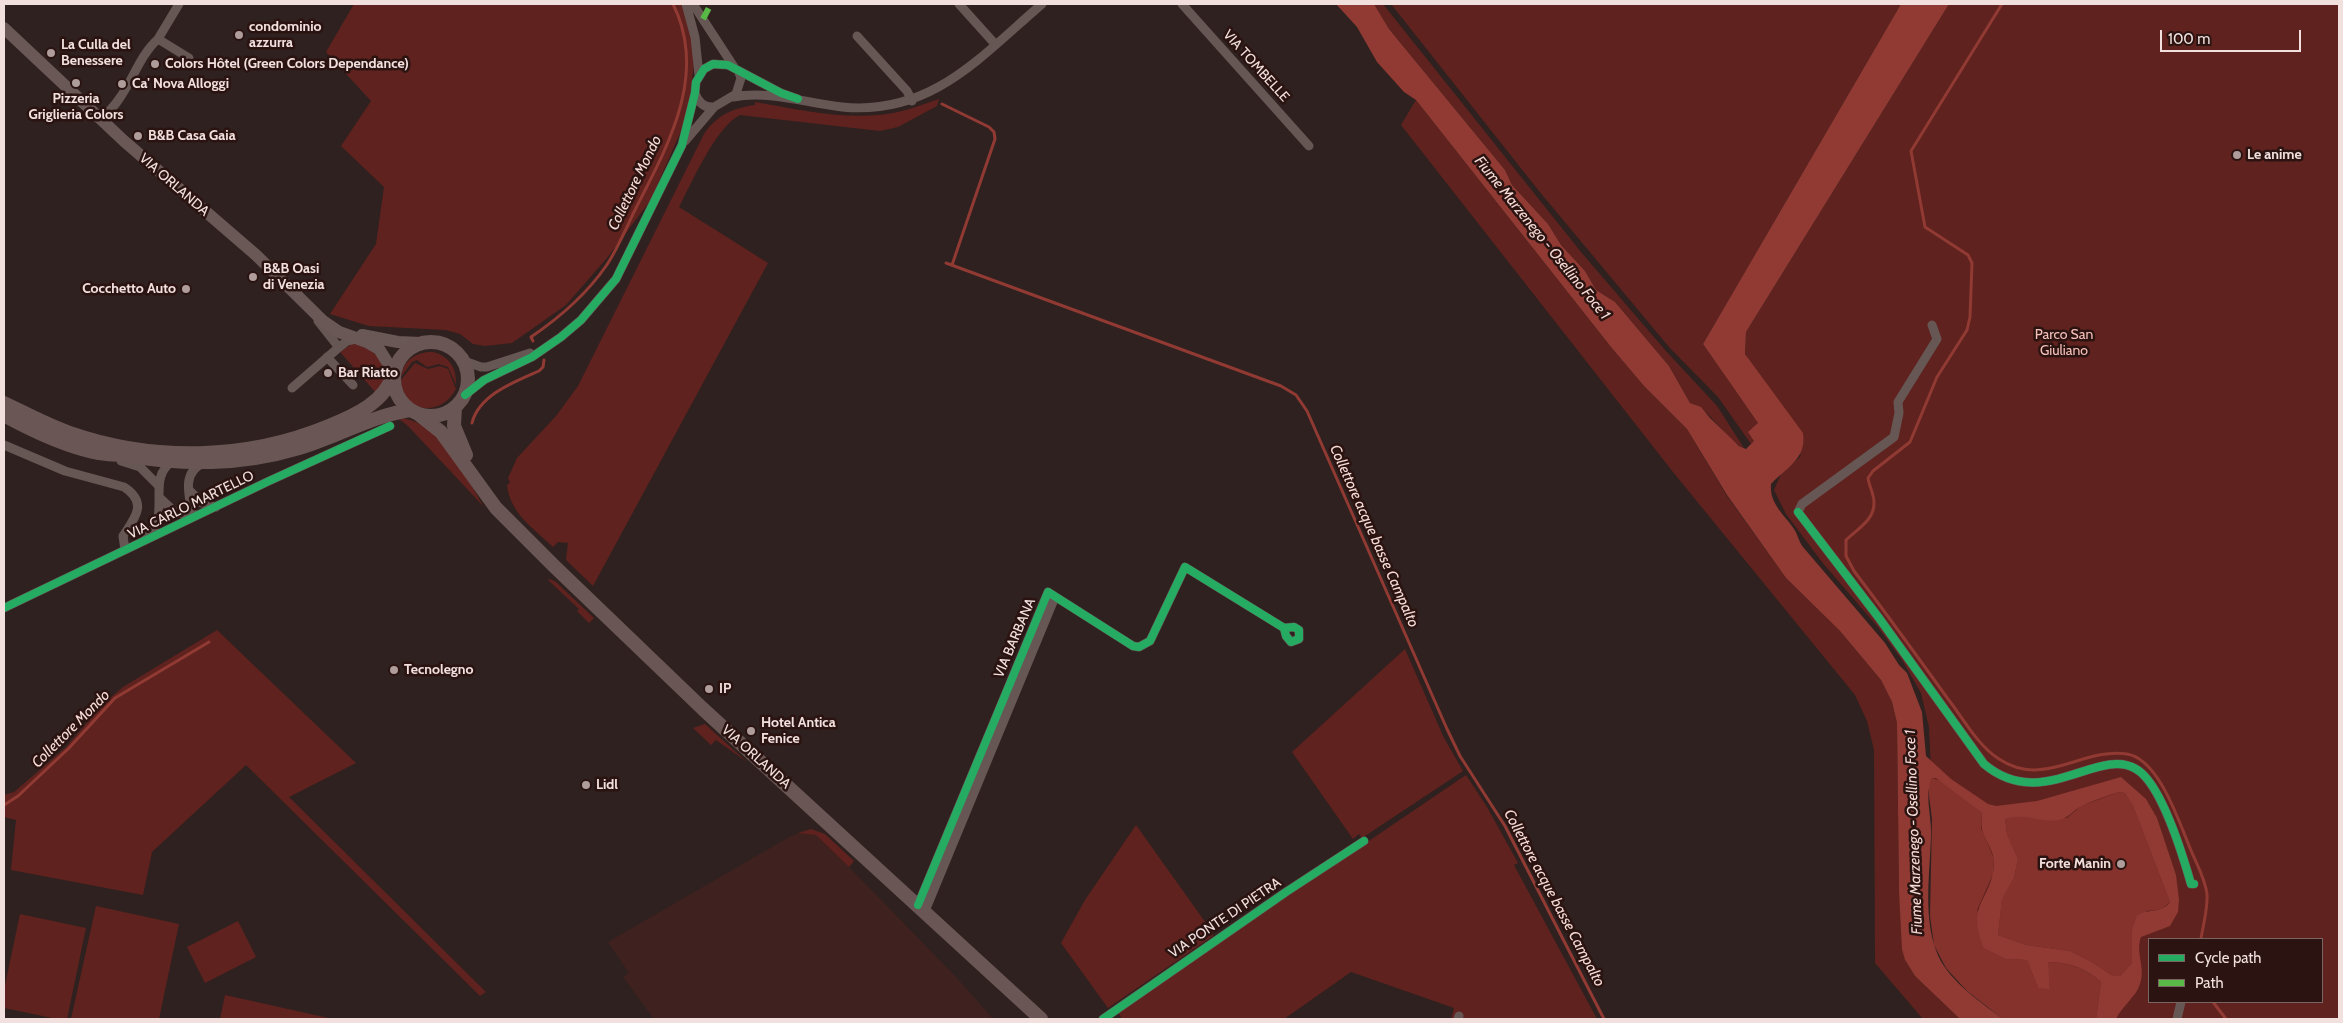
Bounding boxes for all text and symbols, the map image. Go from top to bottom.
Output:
place label: condominio azzurra [249,19,322,52]
scale bar [2163,20,2304,52]
street label: VIA TOMBELLE [1219,27,1293,105]
marker: condominio azzurra [233,29,245,41]
text: 100 m [2168,30,2210,48]
place label: La Culla del Benessere [61,37,131,70]
marker: La Culla del Benessere [45,47,57,59]
place label: Colors Hôtel (Green Colors Dependance) [165,56,409,72]
marker: Colors Hôtel (Green Colors Dependance) [149,58,161,70]
place label: Ca' Nova Alloggi [132,76,229,92]
marker: Pizzeria Griglieria Colors [70,77,82,89]
marker: Ca' Nova Alloggi [116,78,128,90]
place label: Pizzeria Griglieria Colors [28,91,124,124]
place label: B&B Casa Gaia [148,128,236,144]
marker: B&B Casa Gaia [132,130,144,142]
water label: Collettore Mondo [604,133,666,233]
place label: Le anime [2247,147,2302,163]
marker: Le anime [2231,149,2243,161]
street label: VIA ORLANDA [136,150,212,220]
water label: Fiume Marzenego - Osellino Foce 1 [1470,152,1614,324]
place label: B&B Oasi di Venezia [263,261,325,294]
marker: B&B Oasi di Venezia [247,271,259,283]
place label: Cocchetto Auto [82,281,176,297]
marker: Cocchetto Auto [180,283,192,295]
park label: Parco San Giuliano [2035,327,2093,360]
place label: Bar Riatto [338,365,398,381]
marker: Bar Riatto [322,367,334,379]
water label: Collettore acque basse Campalto [1326,442,1422,630]
street label: VIA CARLO MARTELLO [125,467,257,543]
street label: VIA BARBANA [991,596,1039,680]
place label: Tecnolegno [404,662,474,678]
marker: Tecnolegno [388,664,400,676]
place label: IP [719,681,731,697]
marker: IP [703,683,715,695]
water label: Collettore Mondo [28,686,114,772]
place label: Hotel Antica Fenice [761,715,836,748]
street label: VIA ORLANDA [718,722,794,792]
marker: Hotel Antica Fenice [745,725,757,737]
water label: Fiume Marzenego - Osellino Foce 1 [1901,729,1927,935]
place label: Lidl [596,777,618,793]
marker: Lidl [580,779,592,791]
water label: Collettore acque basse Campalto [1500,806,1608,990]
place label: Forte Manin [2039,856,2111,872]
marker: Forte Manin [2115,858,2127,870]
street label: VIA PONTE DI PIETRA [1166,874,1284,962]
legend [2148,938,2323,1003]
text: Cycle path [2195,949,2261,967]
text: Path [2195,974,2224,992]

